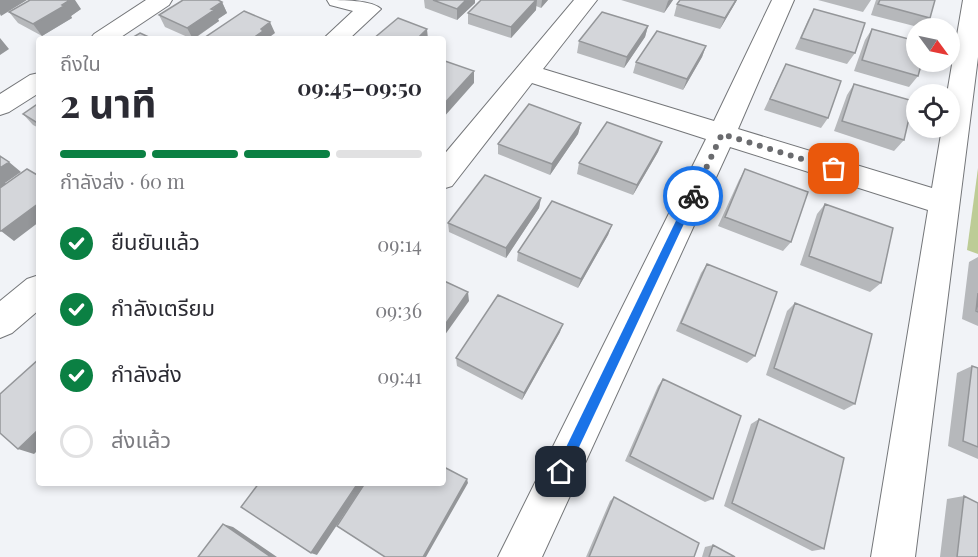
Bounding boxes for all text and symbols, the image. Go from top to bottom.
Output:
north arrow [906,18,960,72]
map controls [906,18,960,138]
text: ถึงใน [60,49,101,76]
text: 09:45–09:50 [297,72,422,102]
text: 2 นาที [60,76,156,128]
button: locate [906,84,960,138]
pin [808,143,859,194]
icon: bag [817,152,850,185]
courier [663,166,723,226]
text: กำลังส่ง · 60 m [60,167,185,194]
icon: bike [677,180,710,213]
text: ยืนยันแล้ว [111,226,200,256]
icon: check [60,227,93,260]
text: 09:14 [377,230,422,257]
text: กำลังเตรียม [111,292,215,322]
icon: check [60,293,93,326]
text: 09:36 [375,296,422,323]
text: กำลังส่ง [111,358,182,388]
icon: check [60,359,93,392]
text: 09:41 [377,362,422,389]
text: ส่งแล้ว [111,424,171,454]
pin [535,446,586,497]
icon: home [544,455,577,488]

